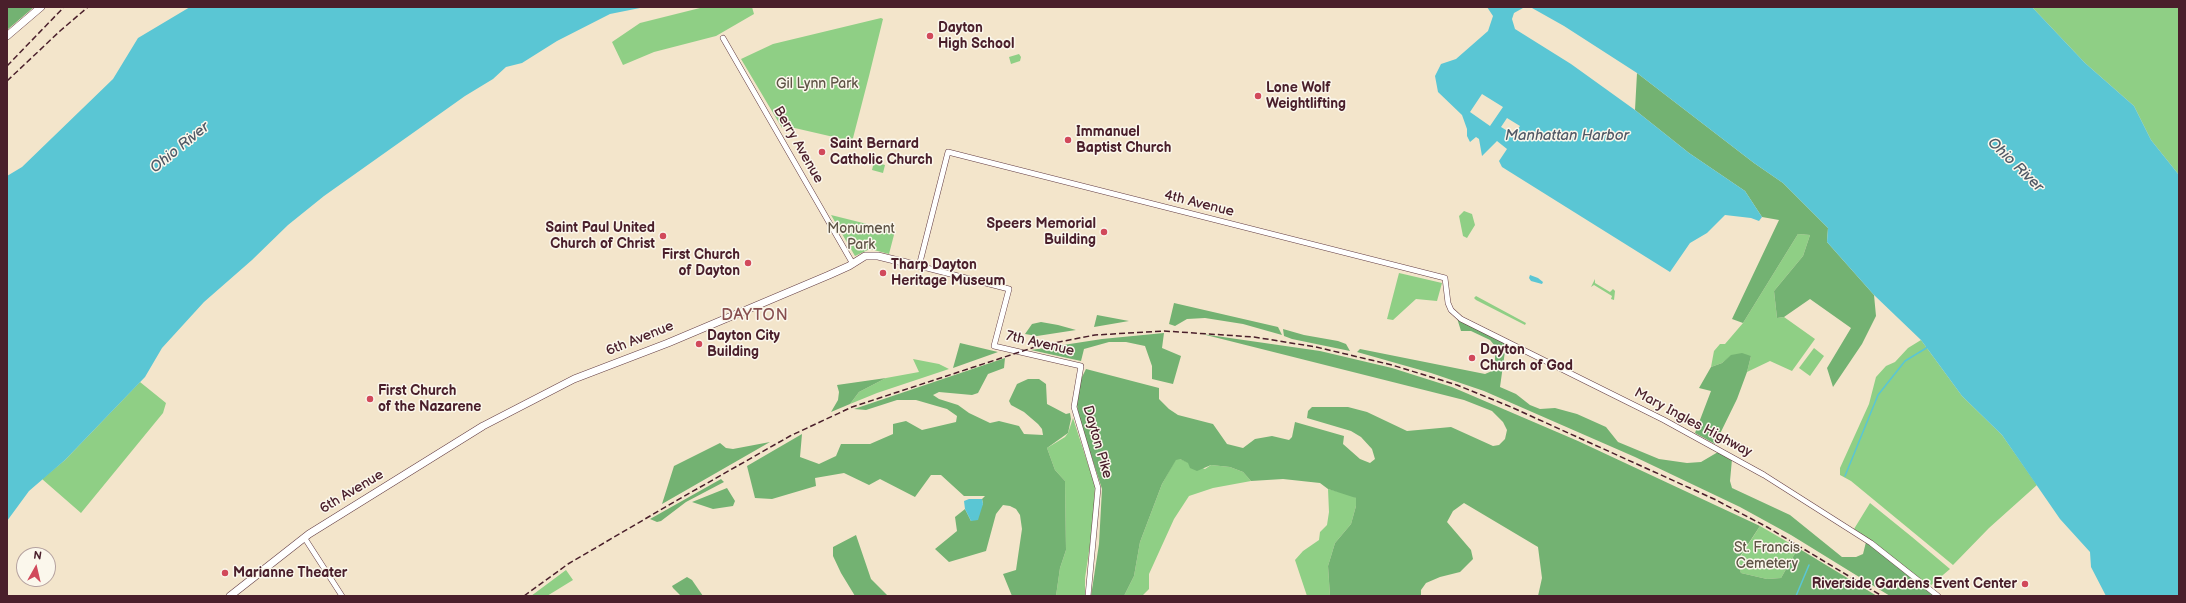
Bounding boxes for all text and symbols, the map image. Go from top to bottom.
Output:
place label: Dayton High School [938,20,1014,52]
marker: Dayton High School [925,31,935,41]
park label: Gil Lynn Park [776,76,858,92]
place label: Lone Wolf Weightlifting [1266,80,1346,112]
marker: Lone Wolf Weightlifting [1253,91,1263,101]
street label: Berry Avenue [769,104,827,186]
water label: Ohio River [147,119,213,177]
place label: Immanuel Baptist Church [1076,124,1171,156]
water label: Manhattan Harbor [1505,127,1629,145]
water label: Ohio River [1983,134,2047,196]
marker: Immanuel Baptist Church [1063,135,1073,145]
place label: Saint Bernard Catholic Church [830,136,933,168]
marker: Saint Bernard Catholic Church [817,147,827,157]
street label: 4th Avenue [1162,187,1236,221]
place label: Speers Memorial Building [987,216,1096,248]
place label: Saint Paul United Church of Christ [546,220,655,252]
park label: Monument Park [827,221,895,254]
marker: Speers Memorial Building [1099,227,1109,237]
marker: Saint Paul United Church of Christ [658,231,668,241]
place label: First Church of Dayton [662,247,740,280]
place label: Tharp Dayton Heritage Museum [891,257,1005,290]
marker: First Church of Dayton [743,258,753,268]
marker: Tharp Dayton Heritage Museum [878,268,888,278]
district label: DAYTON [721,306,789,326]
street label: 6th Avenue [604,318,676,360]
place label: Dayton City Building [707,328,780,360]
street label: 7th Avenue [1004,328,1076,360]
marker: Dayton City Building [694,339,704,349]
place label: Dayton Church of God [1480,342,1573,374]
marker: Dayton Church of God [1467,353,1477,363]
place label: First Church of the Nazarene [378,383,481,416]
street label: Mary Ingles Highway [1631,385,1755,461]
marker: First Church of the Nazarene [365,394,375,404]
street label: Dayton Pike [1079,404,1115,480]
street label: 6th Avenue [317,466,387,518]
park label: St. Francis Cemetery [1734,540,1800,572]
north arrow [16,547,56,587]
text: N [33,549,43,563]
place label: Marianne Theater [233,565,347,581]
marker: Marianne Theater [220,568,230,578]
place label: Riverside Gardens Event Center [1812,576,2017,592]
marker: Riverside Gardens Event Center [2020,579,2030,589]

